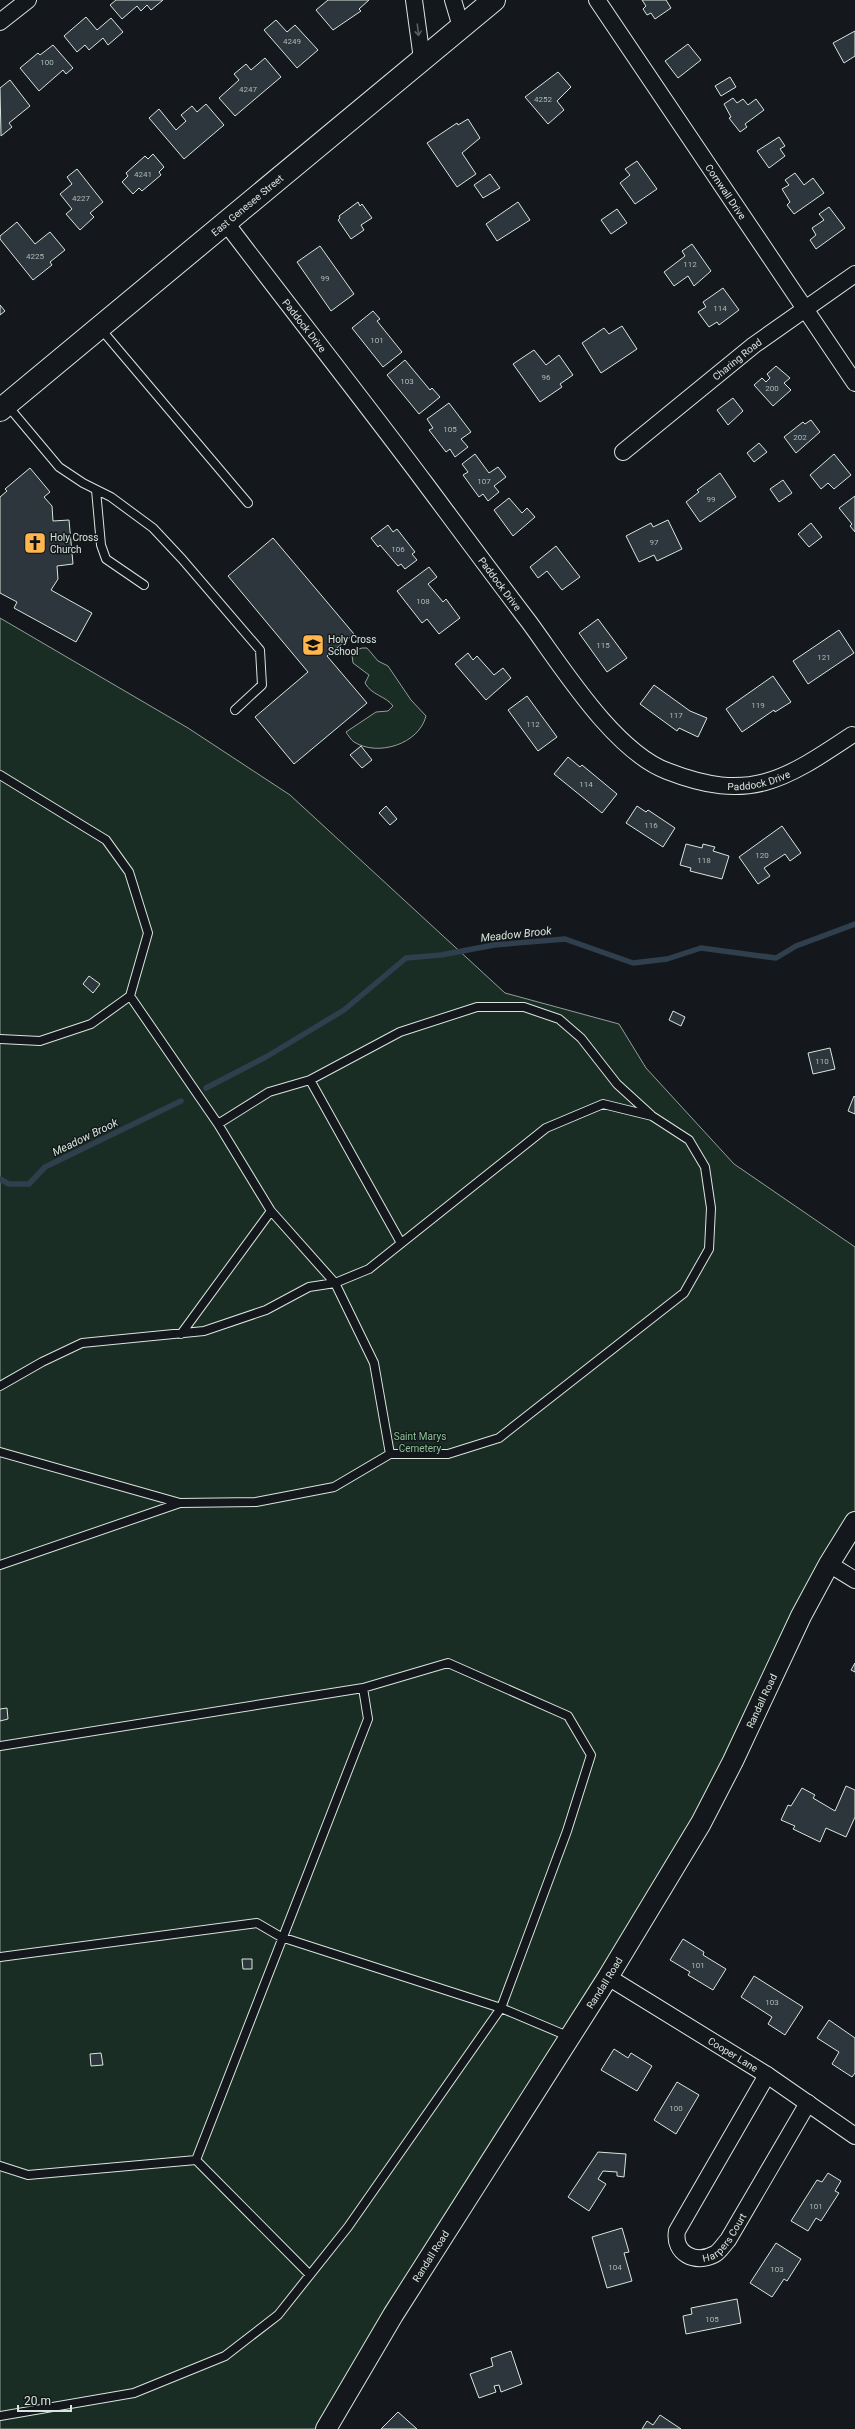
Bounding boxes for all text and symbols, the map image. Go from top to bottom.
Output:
one-way arrow [415,23,422,36]
house number: 4249 [283,37,301,46]
house number: 100 [40,58,54,67]
house number: 4247 [239,85,257,94]
house number: 4252 [534,95,552,104]
street label: Cornwall Drive [703,162,748,221]
house number: 4241 [134,170,152,179]
street label: East Genesee Street [209,172,285,238]
house number: 4227 [72,194,90,203]
house number: 4225 [26,252,44,261]
house number: 112 [683,260,697,269]
house number: 99 [321,274,330,283]
street label: Paddock Drive [280,297,328,354]
house number: 114 [713,304,727,313]
house number: 101 [370,336,384,345]
street label: Charing Road [710,336,764,383]
house number: 96 [542,373,551,382]
house number: 103 [400,377,414,386]
house number: 200 [765,384,779,393]
house number: 105 [443,425,457,434]
house number: 202 [793,433,807,442]
house number: 107 [477,477,491,486]
house number: 99 [707,495,716,504]
church icon: Holy Cross Church [22,530,48,556]
place label: Holy Cross Church [50,532,98,555]
house number: 97 [650,538,659,547]
house number: 106 [391,545,405,554]
street label: Paddock Drive [476,555,523,613]
house number: 108 [416,597,430,606]
school or university icon: Holy Cross School [300,632,326,658]
place label: Holy Cross School [328,634,376,657]
house number: 115 [596,641,610,650]
house number: 121 [817,653,831,662]
house number: 119 [751,701,765,710]
house number: 117 [669,711,683,720]
house number: 112 [526,720,540,729]
street label: Paddock Drive [727,768,792,792]
house number: 114 [579,780,593,789]
house number: 116 [644,821,658,830]
house number: 120 [755,851,769,860]
house number: 118 [697,856,711,865]
water label: Meadow Brook [480,924,553,945]
house number: 110 [815,1057,829,1066]
water label: Meadow Brook [50,1116,121,1159]
park label: Saint Marys Cemetery [394,1431,446,1454]
street label: Randall Road [744,1672,779,1730]
street label: Randall Road [584,1955,625,2011]
house number: 101 [691,1961,705,1970]
house number: 103 [765,1998,779,2007]
street label: Cooper Lane [706,2035,760,2074]
house number: 100 [669,2104,683,2113]
house number: 101 [809,2202,823,2211]
street label: Harpers Court [701,2211,748,2264]
street label: Randall Road [411,2229,451,2284]
house number: 104 [608,2263,622,2272]
house number: 103 [770,2265,784,2274]
house number: 105 [705,2315,719,2324]
scale bar [18,2387,71,2413]
text: 20 m [24,2394,51,2408]

